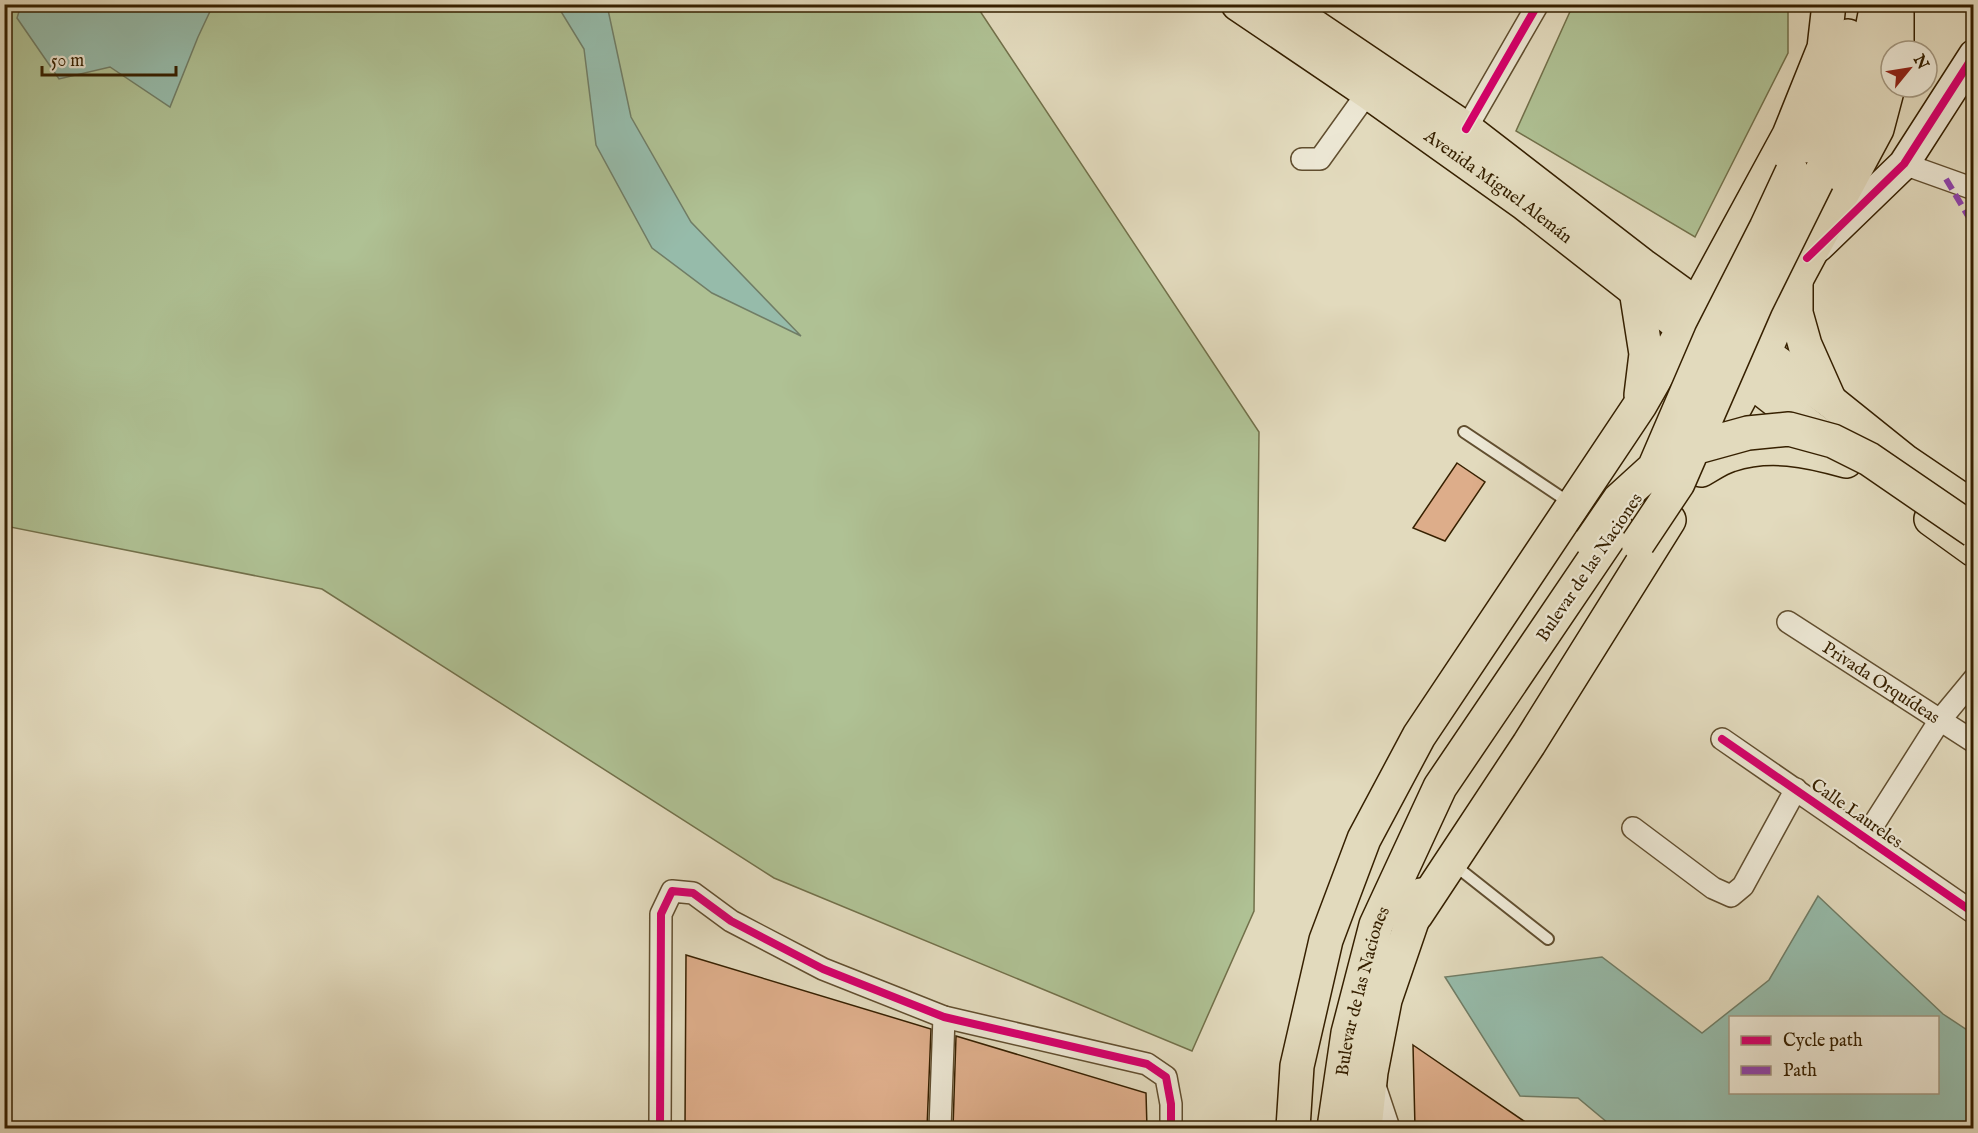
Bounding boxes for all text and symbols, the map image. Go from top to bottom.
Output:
scale bar [42,39,176,77]
north arrow [1879,39,1939,99]
text: 50 m [51,50,84,73]
text: N [1908,51,1932,74]
street label: Avenida Miguel Alemán [1418,125,1577,250]
street label: Bulevar de las Naciones [1532,489,1649,647]
street label: Privada Orquídeas [1817,637,1944,730]
street label: Calle Laureles [1806,774,1906,854]
street label: Bulevar de las Naciones [1332,903,1396,1078]
legend [1729,1016,1939,1094]
text: Cycle path [1783,1030,1863,1053]
text: Path [1783,1060,1817,1083]

